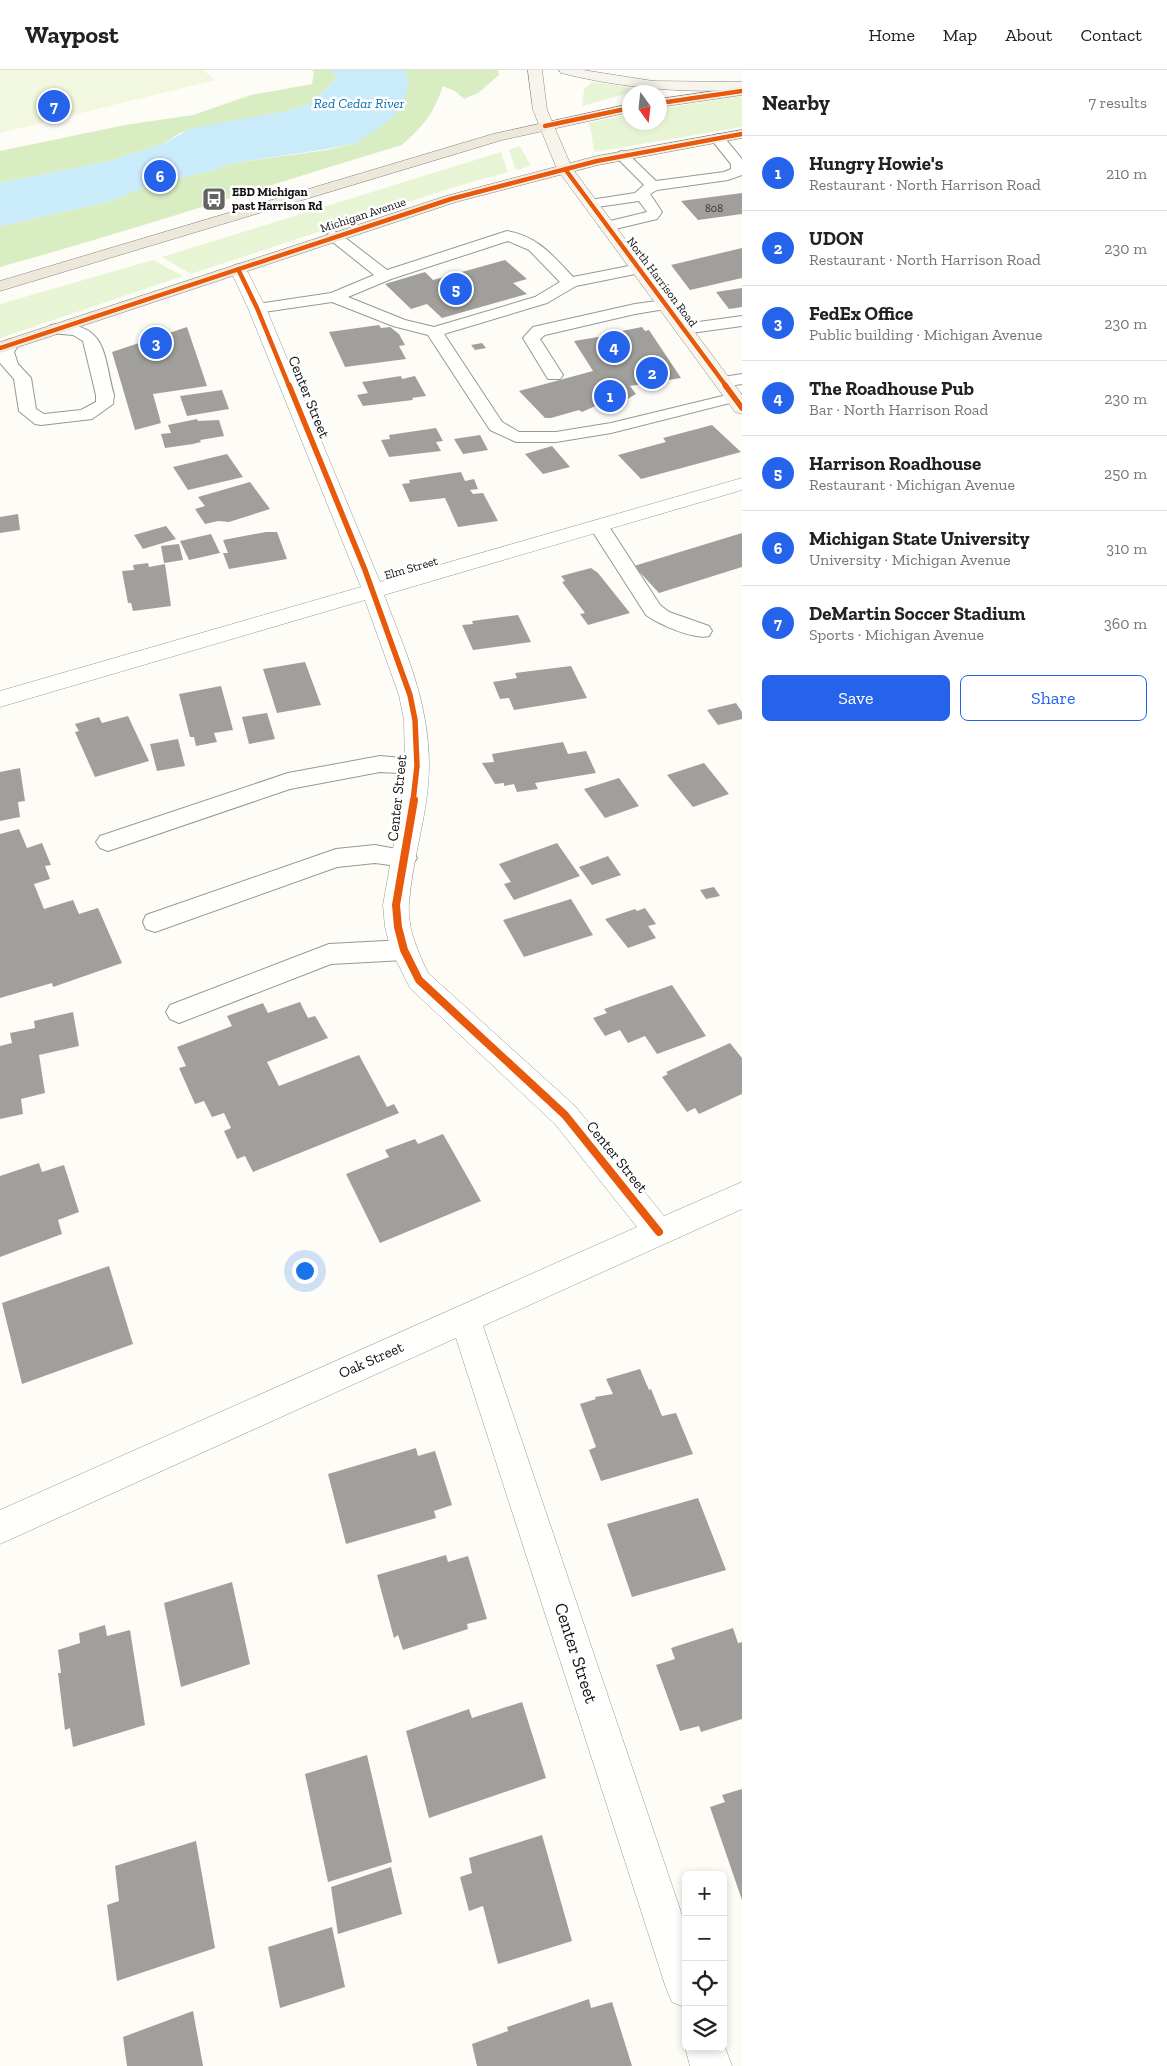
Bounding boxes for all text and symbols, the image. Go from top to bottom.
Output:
text: Waypost [25,20,119,49]
text: Home [868,24,915,46]
text: Map [943,24,977,46]
text: About [1005,24,1052,46]
text: Contact [1080,24,1142,46]
north arrow [622,85,667,130]
pin: 7 [38,87,70,125]
text: Nearby [762,90,830,115]
text: 7 results [1088,93,1147,112]
water label: Red Cedar River [314,95,405,112]
text: Hungry Howie's [809,152,943,175]
pin: 6 [144,157,176,195]
text: 1 [775,164,781,183]
text: 210 m [1106,164,1147,183]
text: Restaurant · North Harrison Road [809,175,1041,194]
place label: EBD Michigan past Harrison Rd [232,185,322,213]
bus stop icon: EBD Michigan past Harrison Rd [201,186,227,212]
street label: Michigan Avenue [318,194,408,235]
house number: 808 [705,202,723,215]
text: UDON [809,227,864,250]
street label: North Harrison Road [624,234,700,330]
text: 2 [774,239,782,258]
text: 230 m [1104,239,1147,258]
text: Restaurant · North Harrison Road [809,250,1041,269]
pin: 5 [440,270,472,308]
text: FedEx Office [809,302,913,325]
text: 3 [774,314,782,333]
text: 230 m [1104,314,1147,333]
pin: 3 [140,324,172,362]
text: Public building · Michigan Avenue [809,325,1043,344]
pin: 4 [598,328,630,366]
street label: Center Street [284,353,334,441]
pin: 2 [636,354,668,392]
pin: 1 [594,377,626,415]
text: The Roadhouse Pub [809,377,974,400]
text: 4 [773,389,783,408]
text: 230 m [1104,389,1147,408]
text: Bar · North Harrison Road [809,400,988,419]
text: Harrison Roadhouse [809,452,981,475]
text: 5 [774,464,782,483]
text: 250 m [1104,464,1147,483]
text: Restaurant · Michigan Avenue [809,475,1015,494]
text: Michigan State University [809,527,1030,550]
text: 6 [774,539,782,558]
text: 310 m [1106,539,1147,558]
text: University · Michigan Avenue [809,550,1011,569]
street label: Elm Street [383,554,440,582]
text: DeMartin Soccer Stadium [809,602,1025,625]
text: 7 [774,614,782,633]
text: 360 m [1104,614,1147,633]
text: Sports · Michigan Avenue [809,625,984,644]
button: Save [762,675,950,721]
button: Share [960,675,1147,721]
street label: Center Street [384,753,411,842]
street label: Center Street [583,1118,652,1197]
your location [292,1258,318,1284]
street label: Oak Street [336,1338,406,1382]
street label: Center Street [549,1600,603,1706]
map controls [682,1871,727,2051]
button: + [682,1871,727,1916]
button: − [682,1916,727,1961]
button: locate [682,1961,727,2006]
button: layers [682,2006,727,2051]

